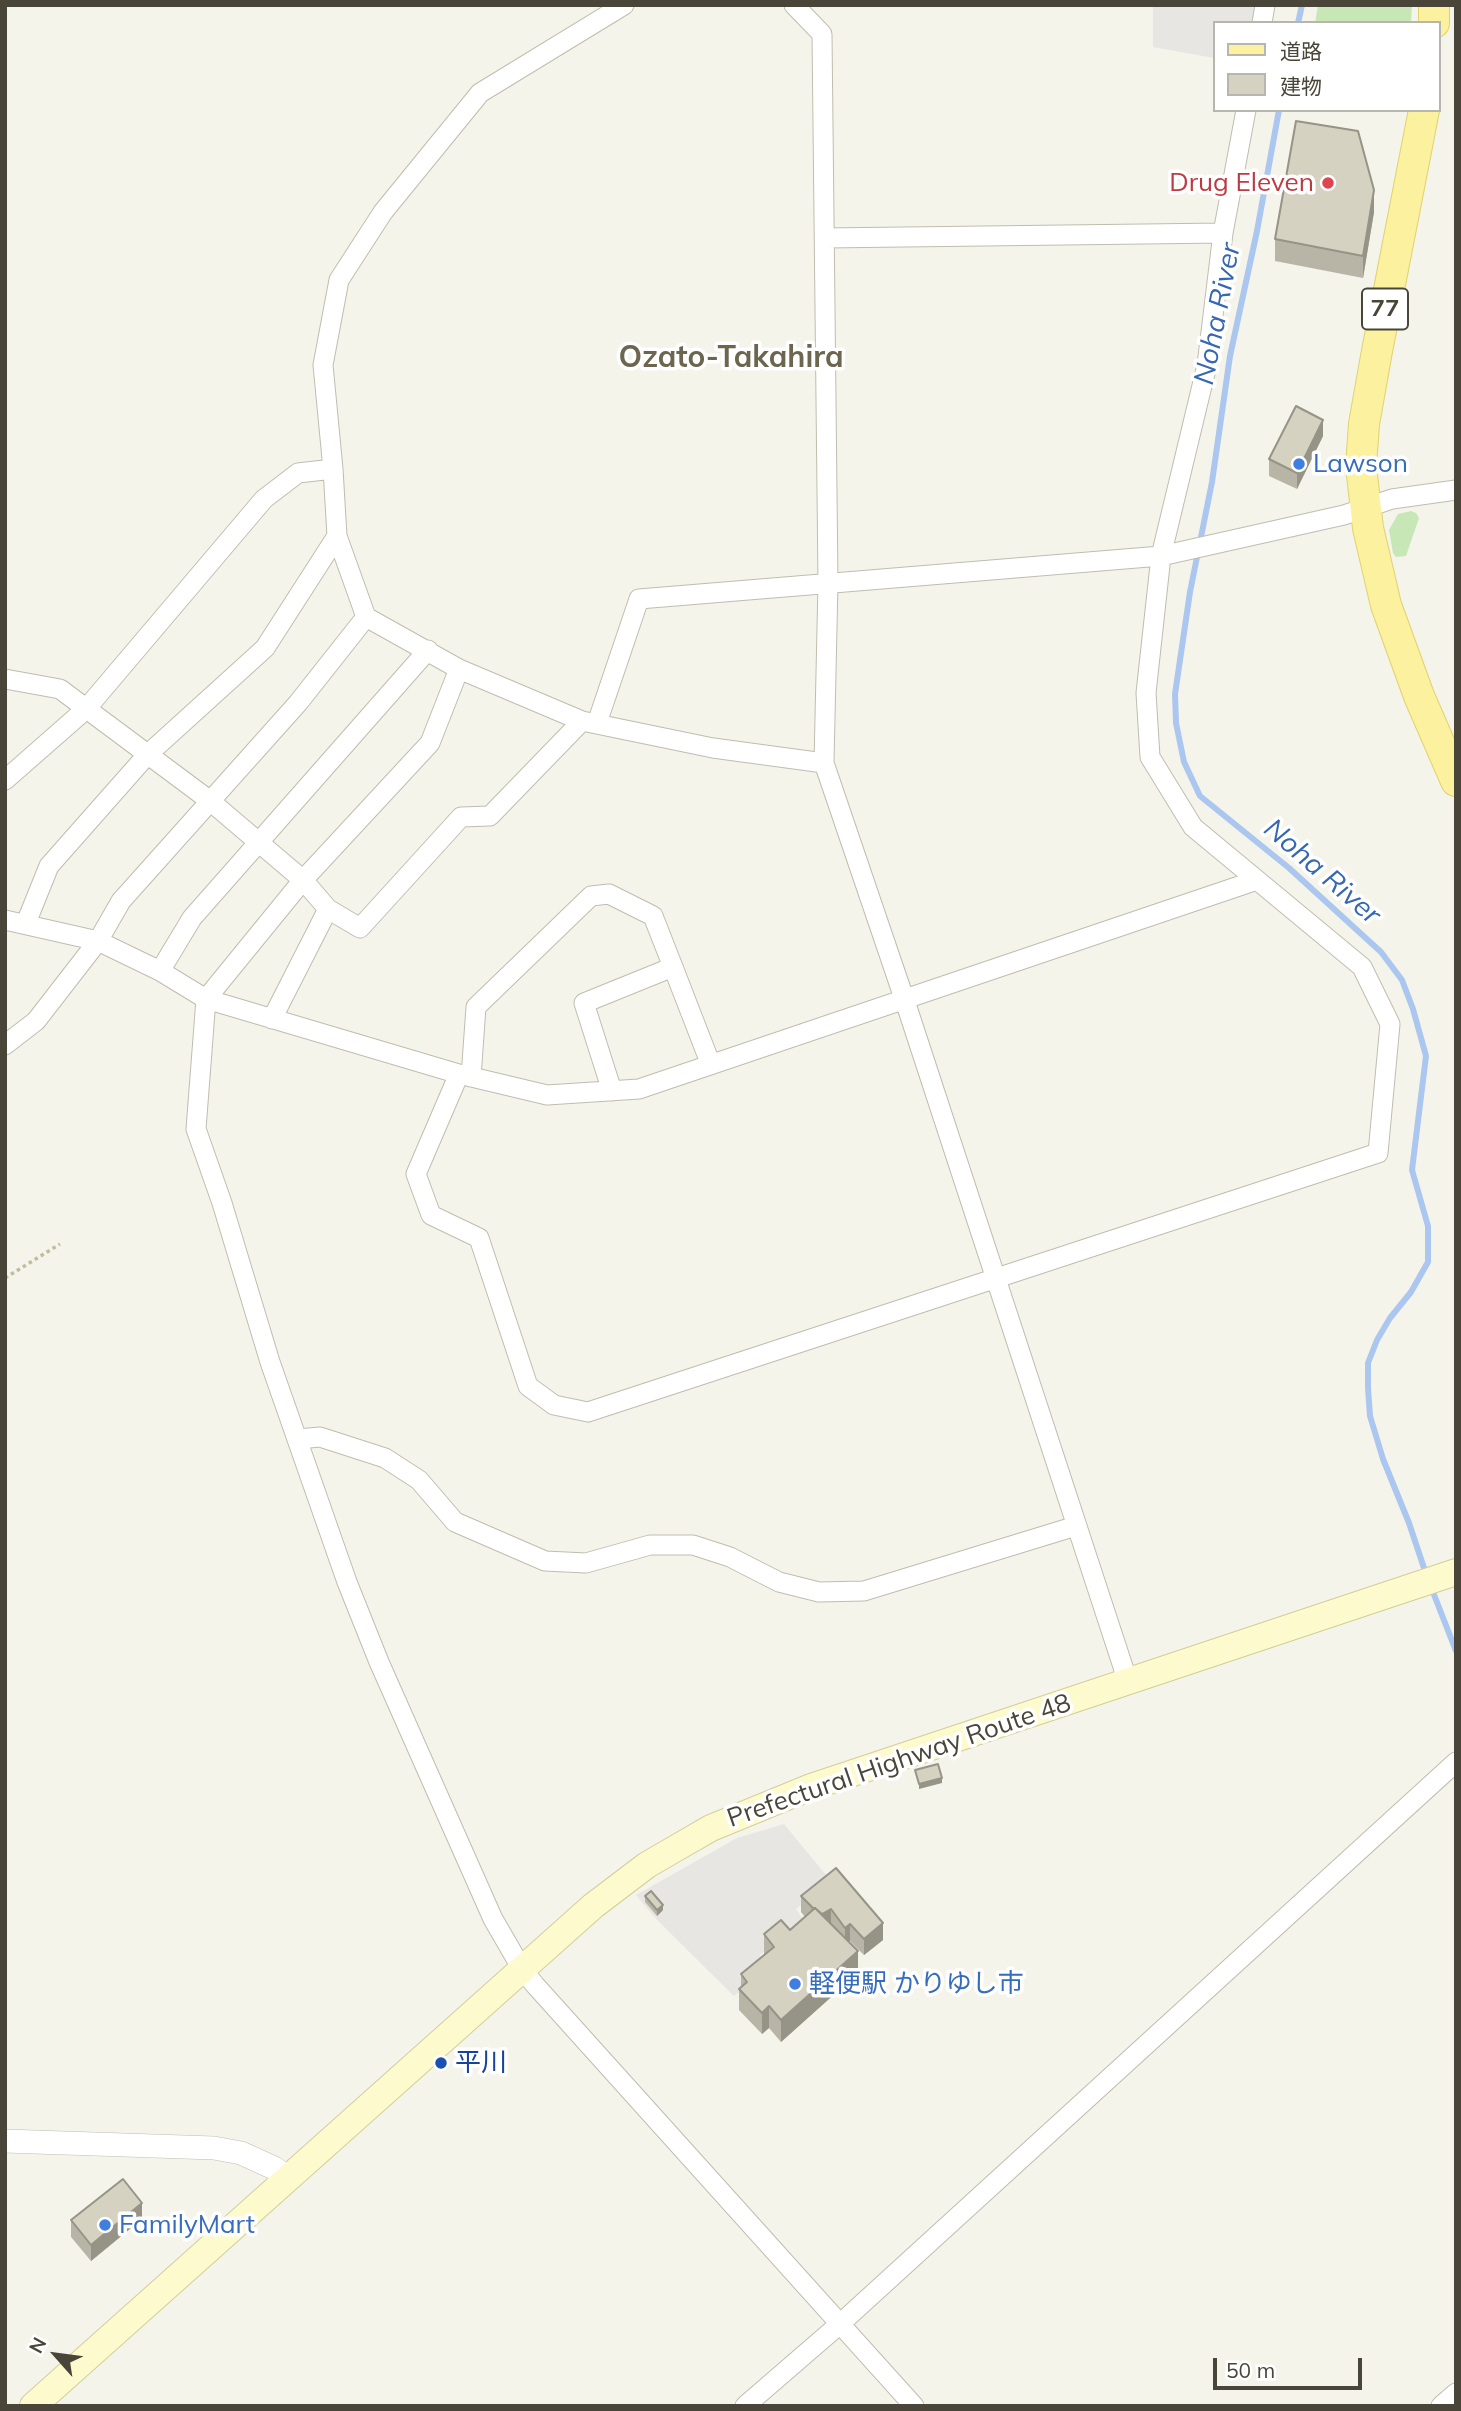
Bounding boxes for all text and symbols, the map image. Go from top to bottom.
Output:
legend [1212,21,1440,112]
text: 道路 [1280,38,1322,64]
text: 建物 [1280,73,1322,99]
place label: Drug Eleven [1169,167,1314,199]
marker: Drug Eleven [1320,175,1336,191]
water label: Noha River [1188,240,1248,388]
road number: 77 [1362,288,1408,330]
district label: Ozato-Takahira [619,340,843,376]
place label: Lawson [1313,448,1408,480]
marker: Lawson [1291,456,1307,472]
water label: Noha River [1257,812,1387,932]
street label: Prefectural Highway Route 48 [723,1687,1075,1835]
place label: 軽便駅 かりゆし市 [809,1968,1024,2000]
marker: 軽便駅 かりゆし市 [787,1976,803,1992]
place label: 平川 [455,2047,507,2079]
marker: 平川 [433,2055,449,2071]
place label: FamilyMart [119,2209,255,2241]
marker: FamilyMart [97,2217,113,2233]
north arrow [21,2320,91,2390]
text: N [23,2333,51,2357]
scale bar [1216,2344,1365,2388]
text: 50 m [1226,2357,1275,2383]

